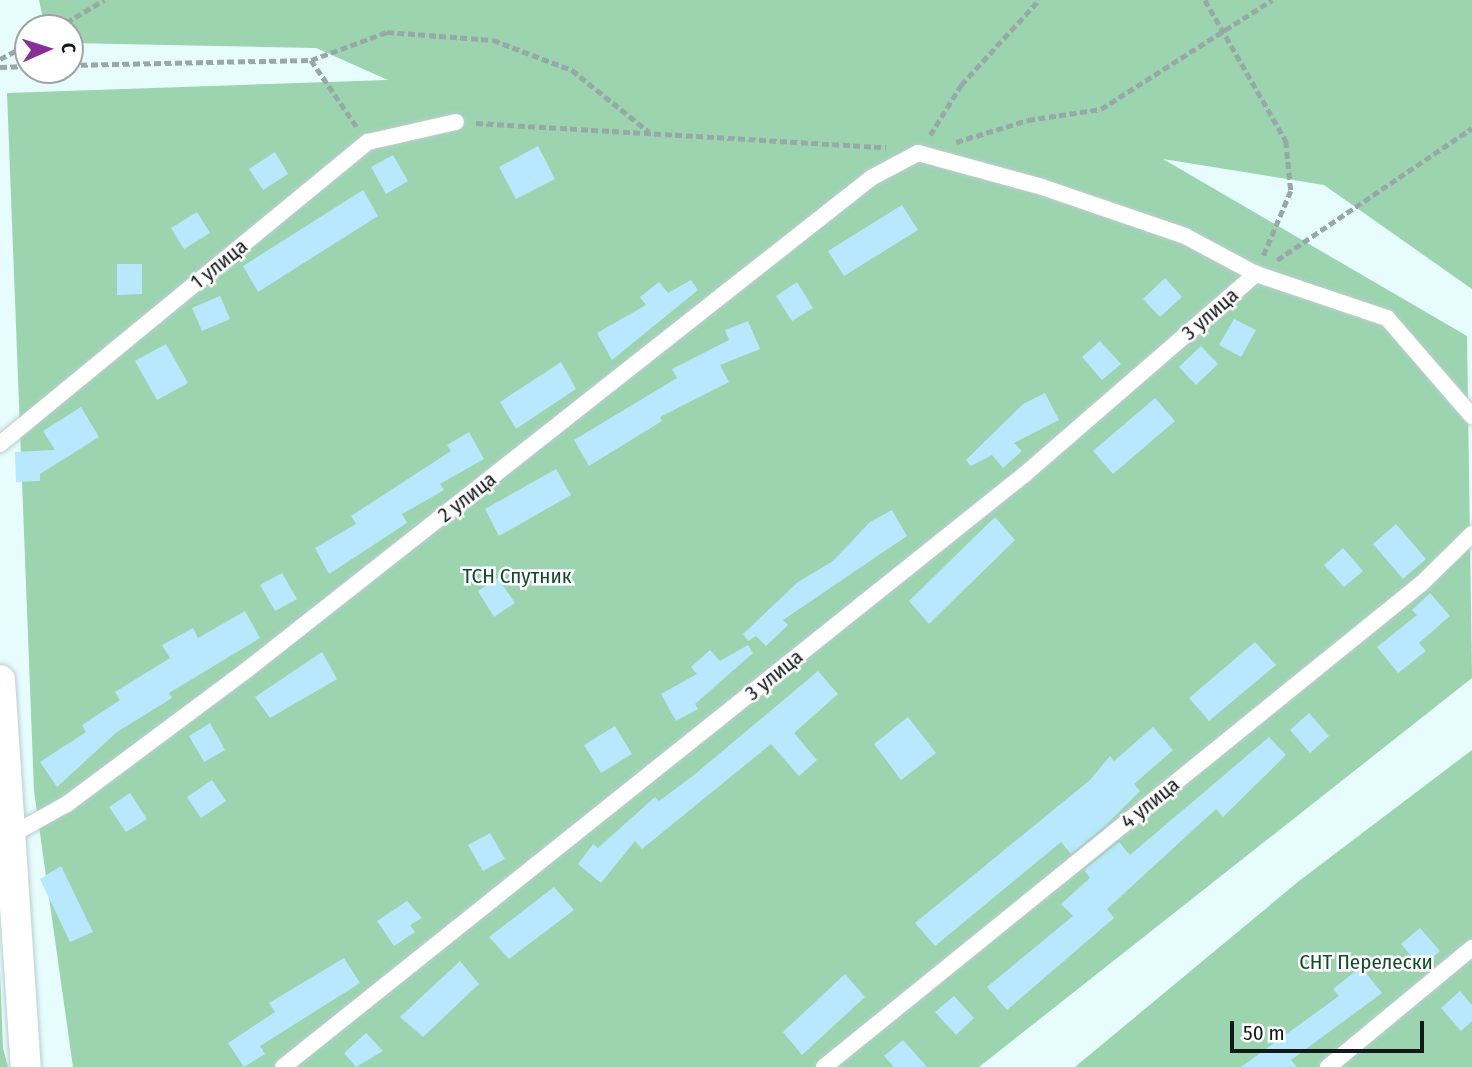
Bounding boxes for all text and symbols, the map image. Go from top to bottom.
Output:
north arrow [14,14,84,84]
text: С [57,42,80,54]
street label: 1 улица [186,234,252,294]
street label: 3 улица [1176,283,1244,345]
street label: 2 улица [433,467,501,527]
park label: ТСН Спутник [462,563,572,589]
street label: 3 улица [740,644,808,706]
street label: 4 улица [1116,772,1184,834]
park label: СНТ Перелески [1299,949,1433,975]
scale bar [1234,1007,1428,1052]
text: 50 m [1243,1020,1285,1046]

